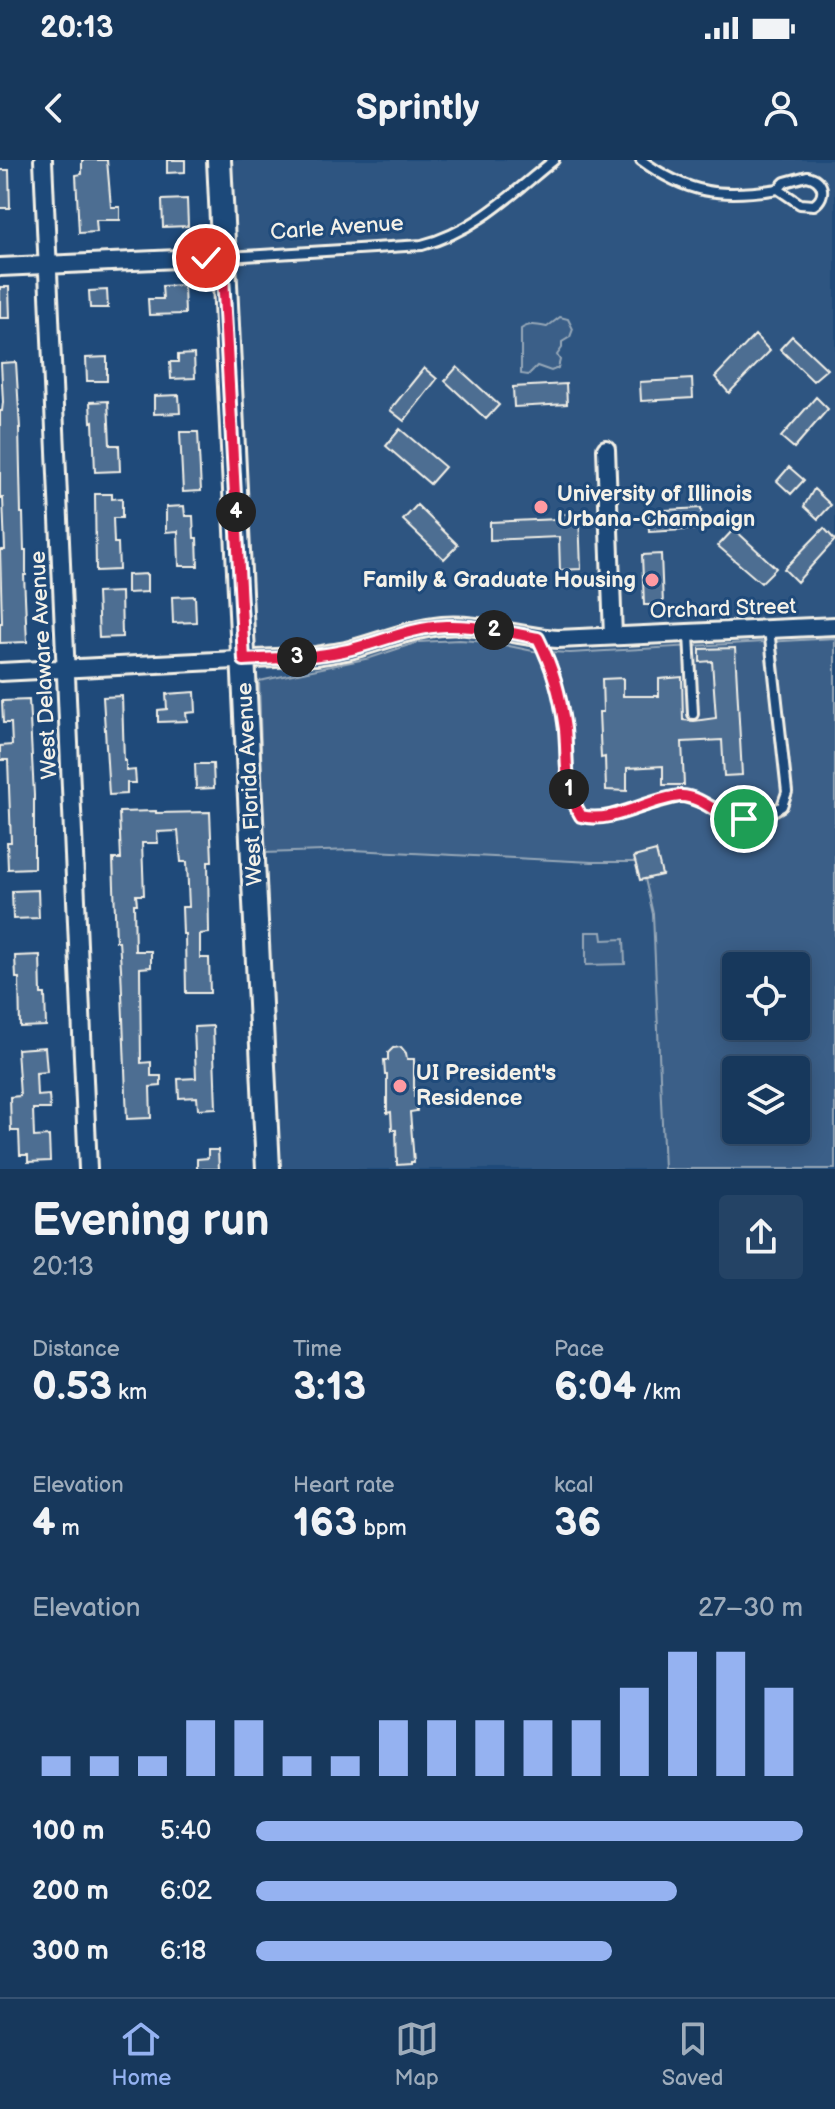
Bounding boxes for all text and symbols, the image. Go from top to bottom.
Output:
text: 20:13 [40,10,113,46]
icon: back [32,86,76,130]
icon: person [759,86,803,130]
text: Sprintly [356,87,479,130]
street label: Carle Avenue [269,210,405,246]
pin [172,224,240,292]
icon: check [184,236,228,280]
place label: University of Illinois Urbana-Champaign [557,481,755,533]
pin: 4 [216,492,256,532]
text: 4 [230,498,242,525]
marker: University of Illinois Urbana-Champaign [532,498,550,516]
street label: West Delaware Avenue [25,550,63,780]
place label: Family & Graduate Housing [363,567,636,594]
marker: Family & Graduate Housing [643,571,661,589]
street label: Orchard Street [649,593,797,625]
pin: 2 [474,610,514,650]
text: 2 [487,616,501,643]
pin: 3 [277,637,317,677]
text: 3 [291,643,303,670]
street label: West Florida Avenue [231,682,269,886]
pin: 1 [549,769,589,809]
text: 1 [564,775,574,802]
pin [710,785,778,853]
icon: arrive [722,797,766,841]
map controls [722,952,810,1144]
button: locate [722,952,810,1040]
button: layers [722,1056,810,1144]
place label: UI President's Residence [416,1060,556,1112]
marker: UI President's Residence [391,1077,409,1095]
text: Evening run [32,1195,269,1248]
button: share [719,1195,803,1279]
text: 20:13 [32,1252,94,1283]
text: Distance [32,1336,120,1363]
text: Time [293,1336,342,1363]
text: Pace [554,1336,604,1363]
text: 0.53 [32,1363,112,1411]
text: 3:13 [293,1363,366,1411]
text: 6:04 [554,1363,636,1411]
text: km [112,1379,147,1406]
text: /km [636,1379,681,1406]
text: Elevation [32,1472,124,1499]
text: Heart rate [293,1472,395,1499]
text: kcal [554,1472,593,1499]
text: 4 [32,1499,56,1547]
text: 163 [293,1499,357,1547]
text: 36 [554,1499,602,1547]
text: m [56,1515,80,1542]
text: bpm [357,1515,407,1542]
text: Elevation [32,1593,140,1624]
text: 27–30 m [698,1593,803,1624]
text: 100 m [32,1816,105,1847]
text: 5:40 [160,1816,211,1847]
text: 200 m [32,1876,109,1907]
text: 6:02 [160,1876,212,1907]
text: 300 m [32,1936,109,1967]
text: 6:18 [160,1936,206,1967]
tab: Home [112,2017,171,2092]
tab: Map [394,2017,439,2092]
tab: Saved [662,2017,723,2092]

